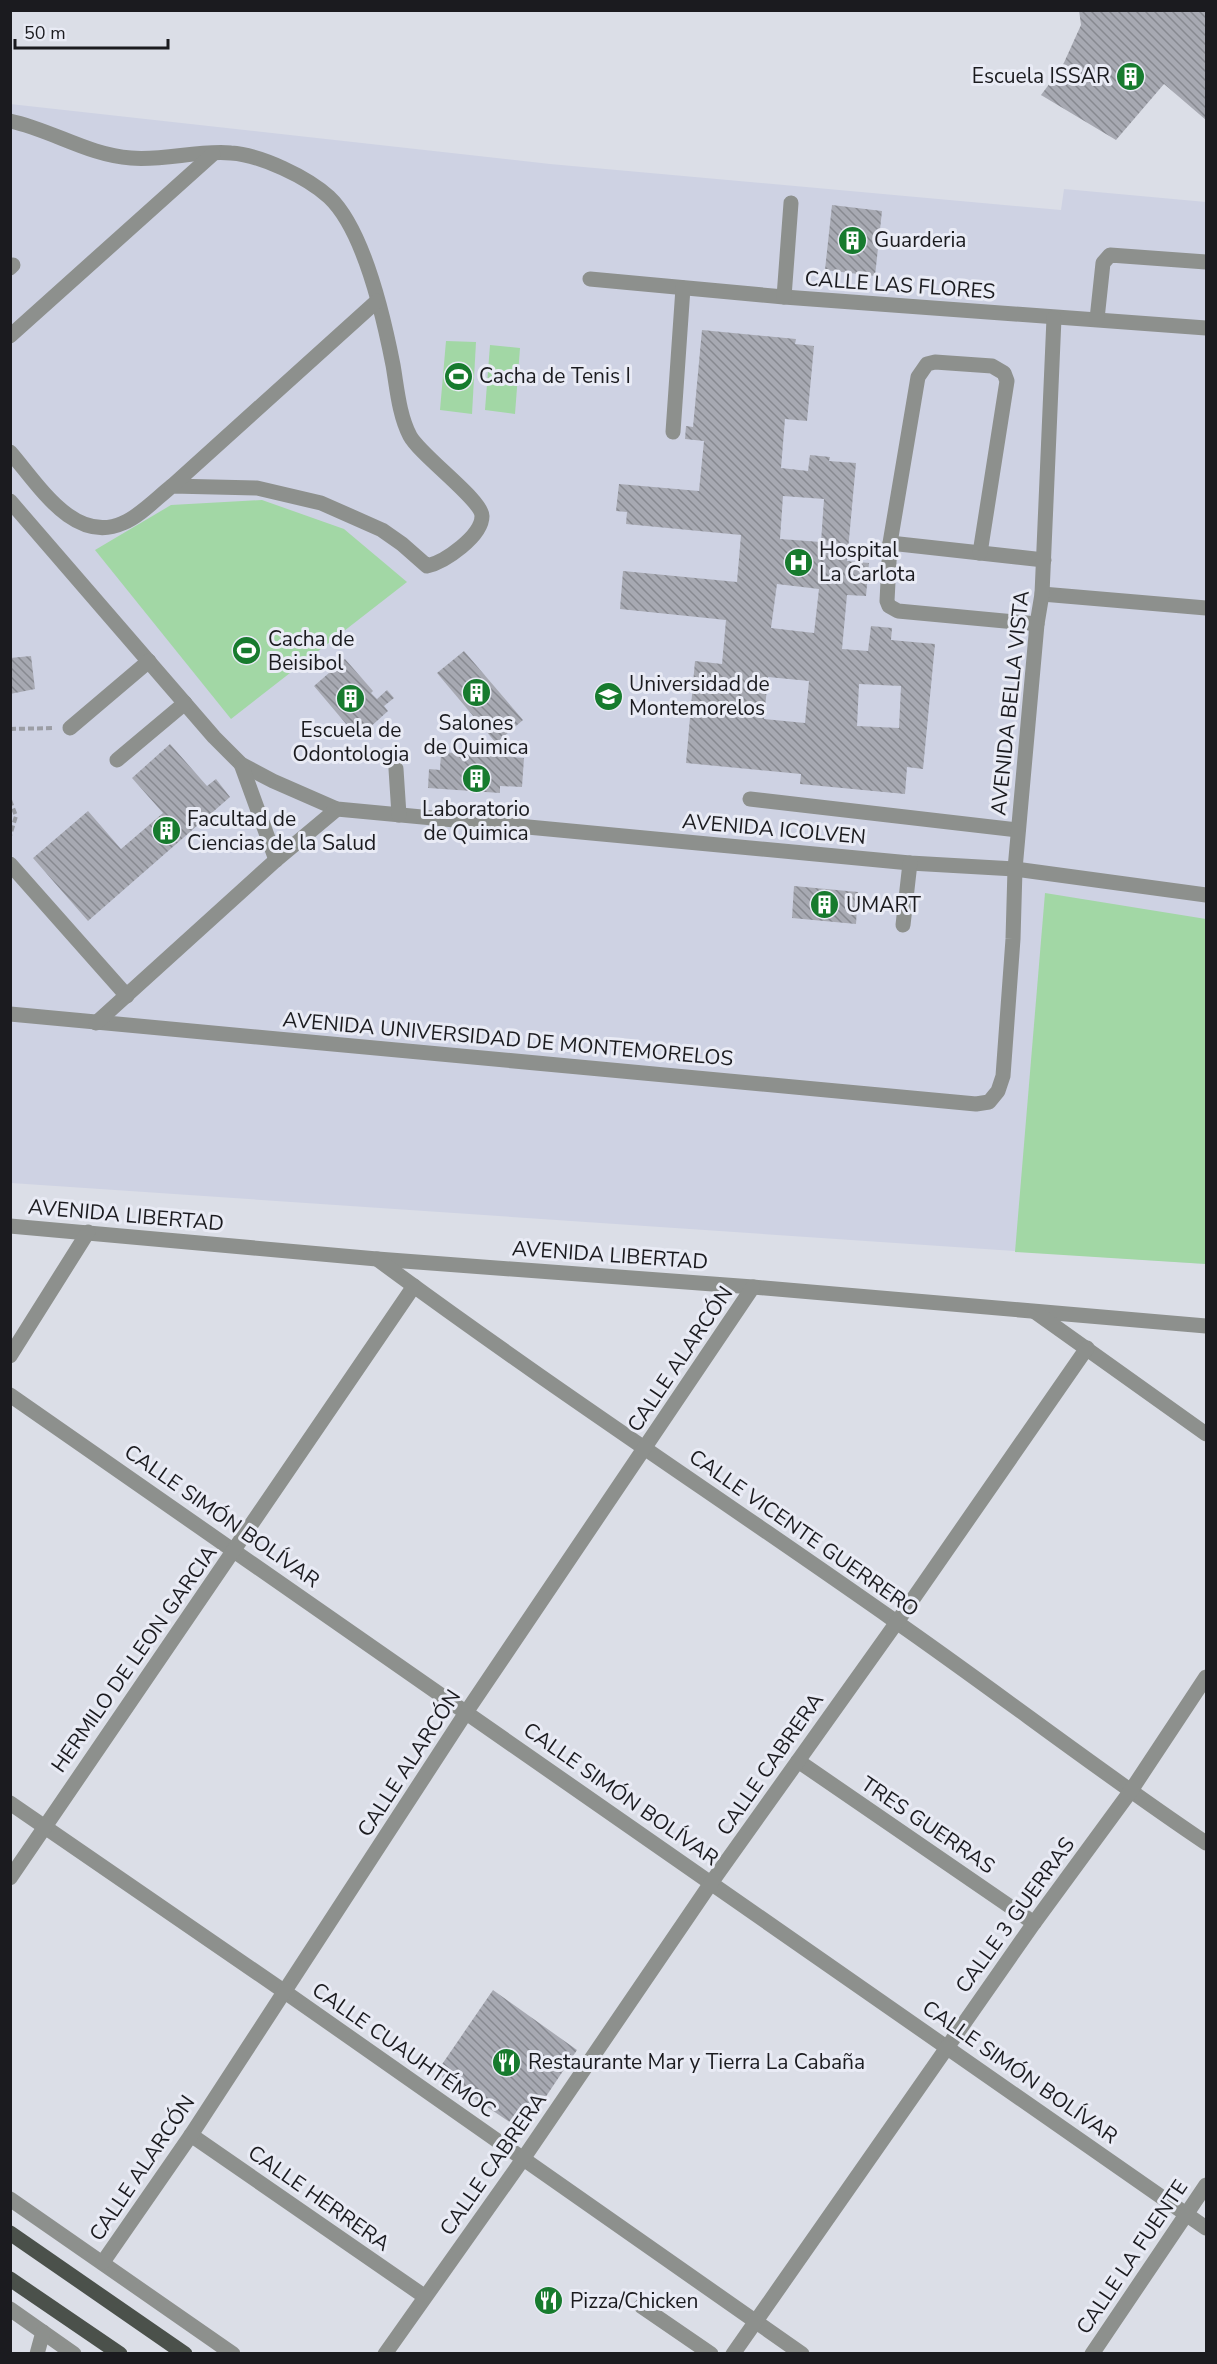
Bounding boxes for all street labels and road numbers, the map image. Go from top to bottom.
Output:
street label: CALLE LAS FLORES [804,264,996,306]
street label: AVENIDA BELLA VISTA [984,589,1036,817]
street label: AVENIDA ICOLVEN [681,807,867,851]
street label: AVENIDA UNIVERSIDAD DE MONTEMORELOS [281,1005,735,1073]
street label: AVENIDA LIBERTAD [27,1192,225,1238]
street label: AVENIDA LIBERTAD [511,1234,709,1276]
street label: CALLE ALARCÓN [621,1281,739,1437]
street label: CALLE SIMÓN BOLÍVAR [119,1438,325,1594]
street label: CALLE VICENTE GUERRERO [683,1443,925,1623]
street label: HERMILO DE LEON GARCIA [45,1540,223,1778]
street label: CALLE ALARCÓN [351,1684,467,1842]
street label: CALLE CABRERA [710,1687,830,1841]
street label: CALLE SIMÓN BOLÍVAR [518,1716,724,1872]
street label: TRES GUERRAS [856,1770,1000,1880]
street label: CALLE 3 GUERRAS [949,1831,1081,1999]
street label: CALLE CUAUHTÉMOC [307,1976,501,2124]
street label: CALLE SIMÓN BOLÍVAR [917,1994,1123,2150]
street label: CALLE CABRERA [433,2087,553,2241]
street label: CALLE ALARCÓN [83,2090,201,2246]
street label: CALLE HERRERA [242,2139,396,2257]
street label: CALLE LA FUENTE [1070,2174,1194,2340]

